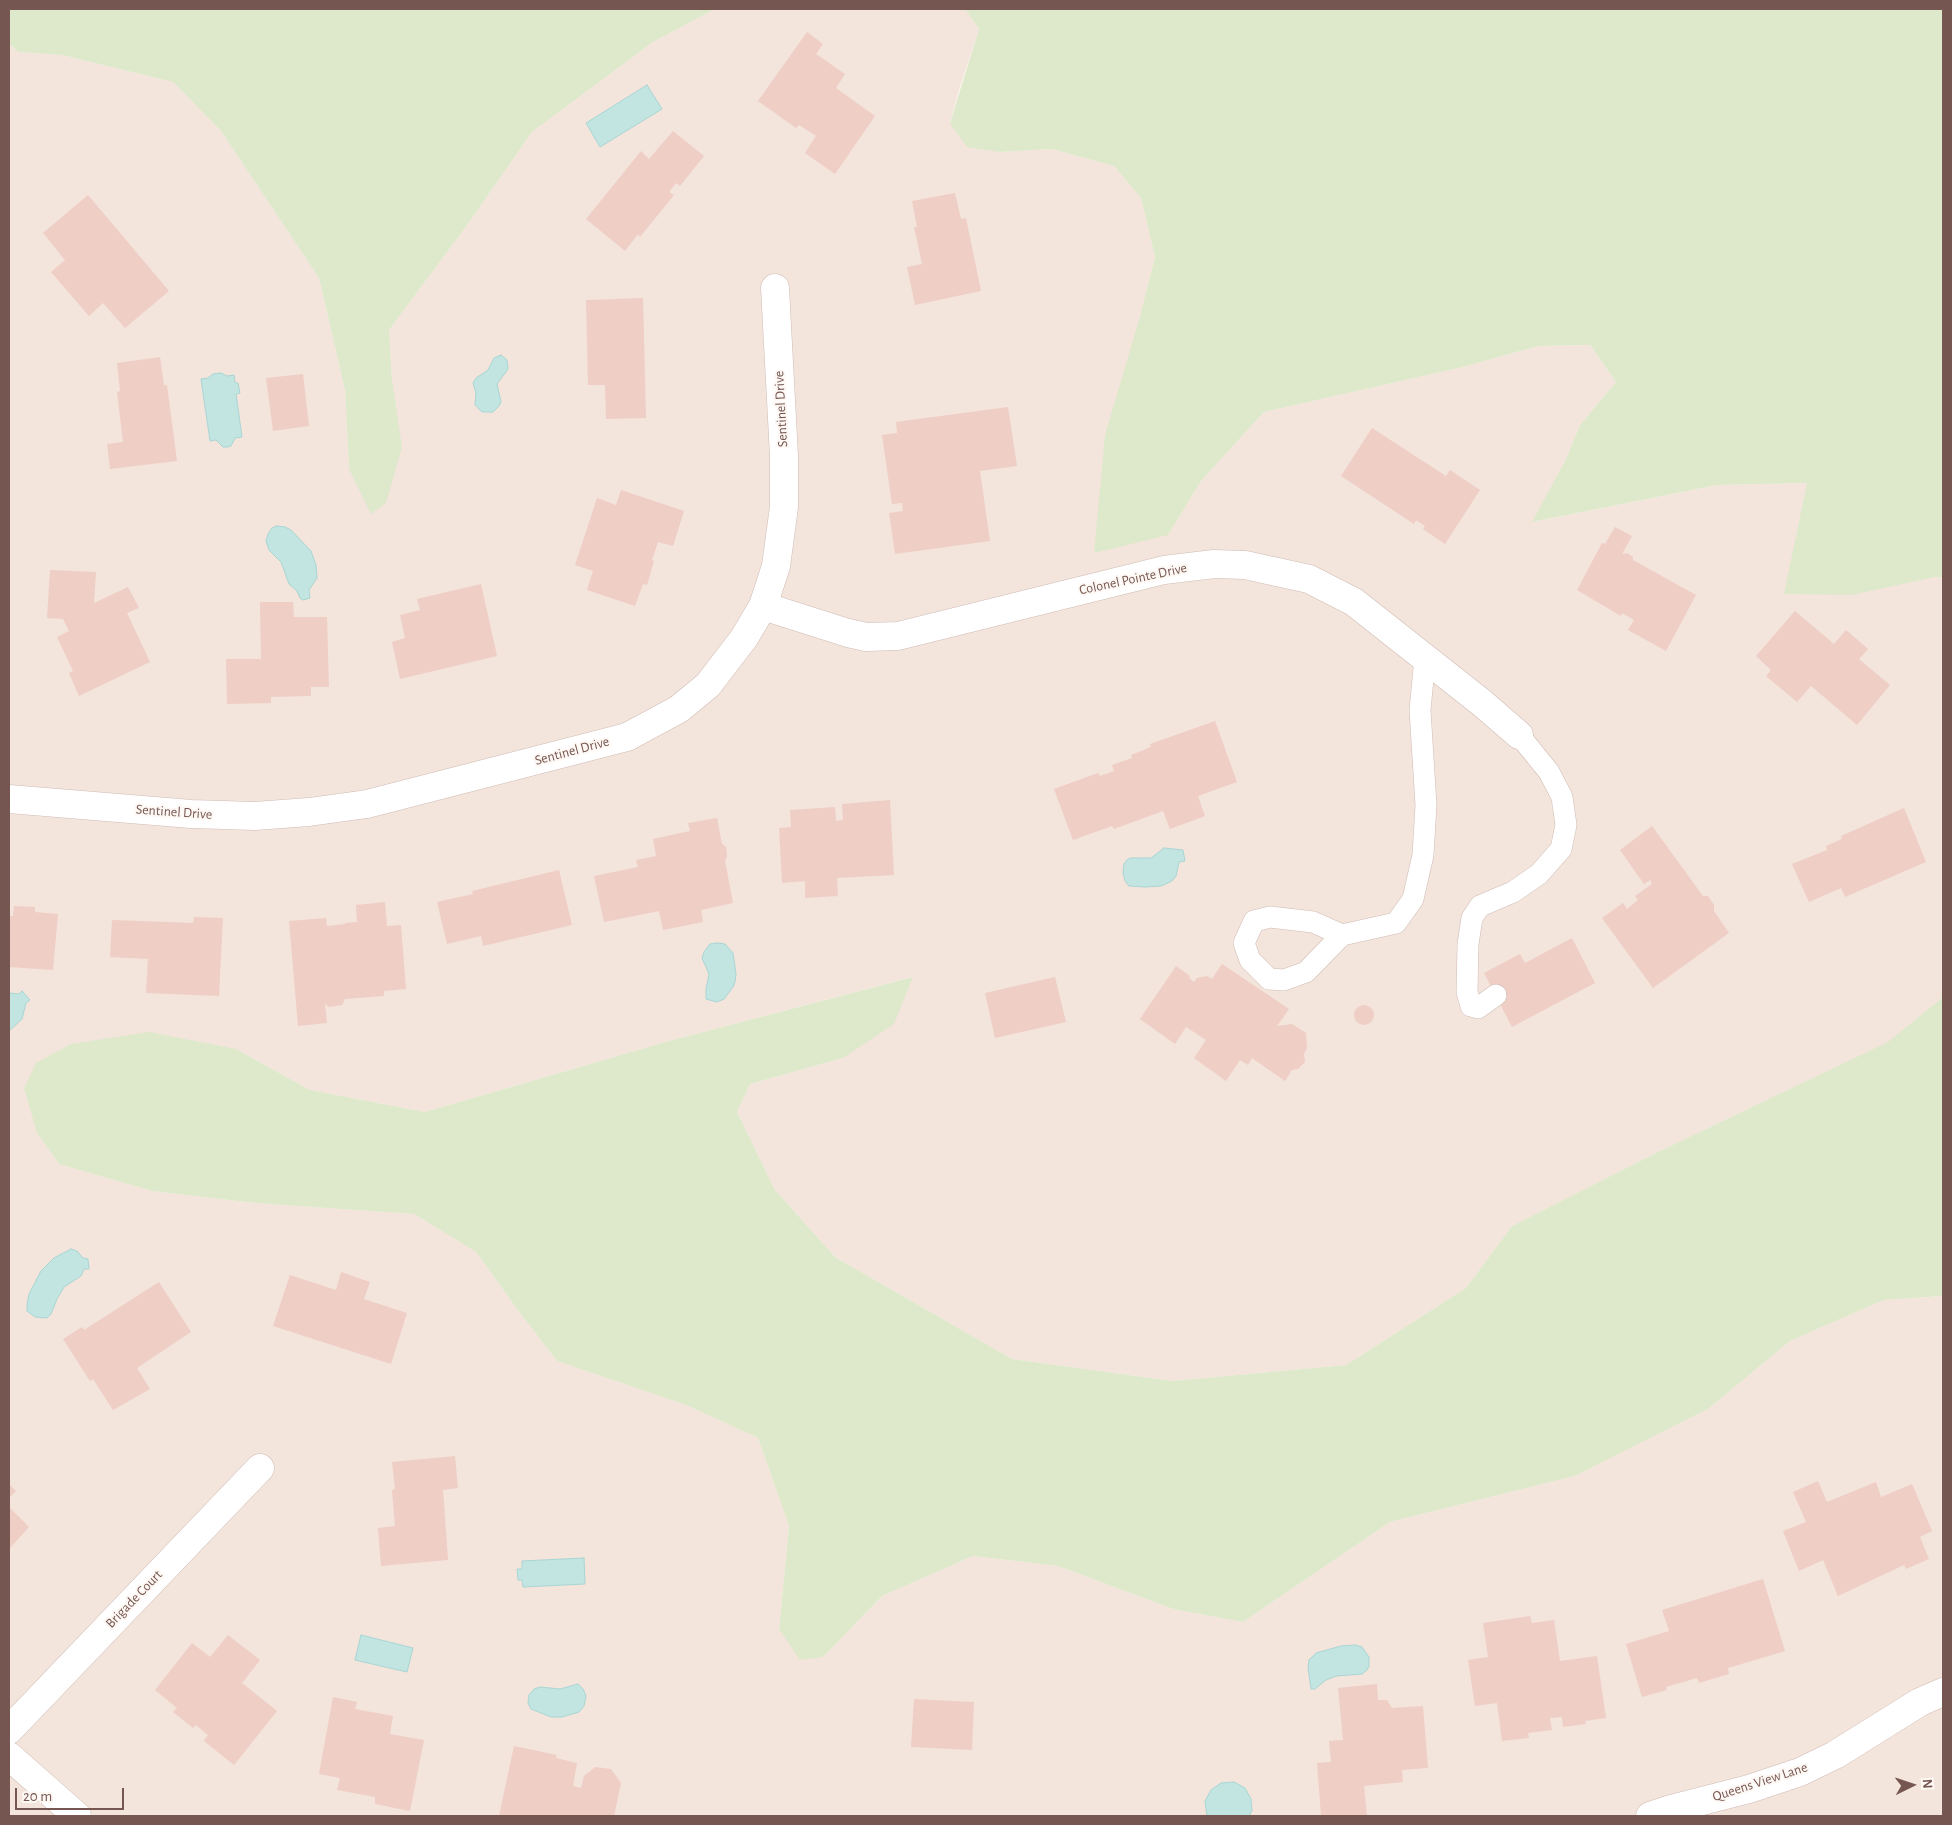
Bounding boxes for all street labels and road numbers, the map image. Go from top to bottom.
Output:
street label: Sentinel Drive [771,370,791,448]
street label: Colonel Pointe Drive [1078,559,1188,599]
street label: Sentinel Drive [533,733,611,769]
street label: Sentinel Drive [135,801,213,823]
street label: Brigade Court [102,1566,166,1632]
street label: Queens View Lane [1710,1759,1810,1805]

